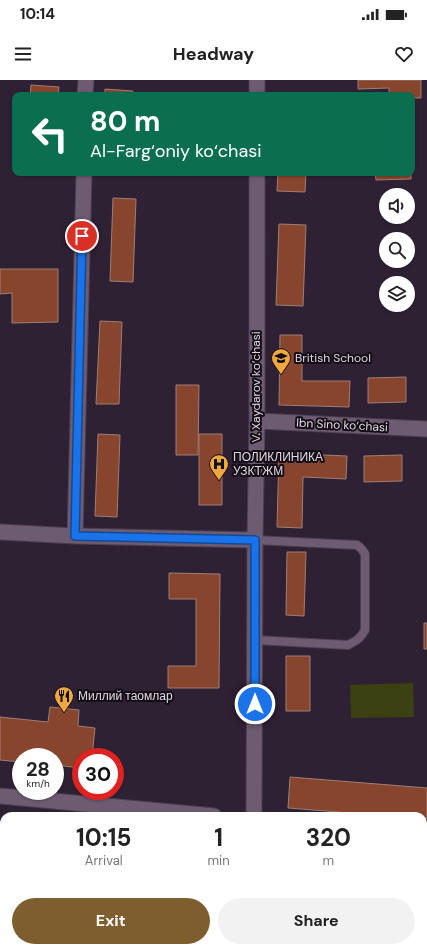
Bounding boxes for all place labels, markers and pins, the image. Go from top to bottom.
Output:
pin [65,219,99,253]
school or university icon: British School [270,347,292,375]
place label: British School [295,350,371,366]
place label: ПОЛИКЛИНИКА УЗКТЖМ [233,449,323,479]
hospital icon: ПОЛИКЛИНИКА УЗКТЖМ [208,453,230,481]
restaurant icon: Миллий таомлар [53,685,75,713]
place label: Миллий таомлар [78,688,173,704]

